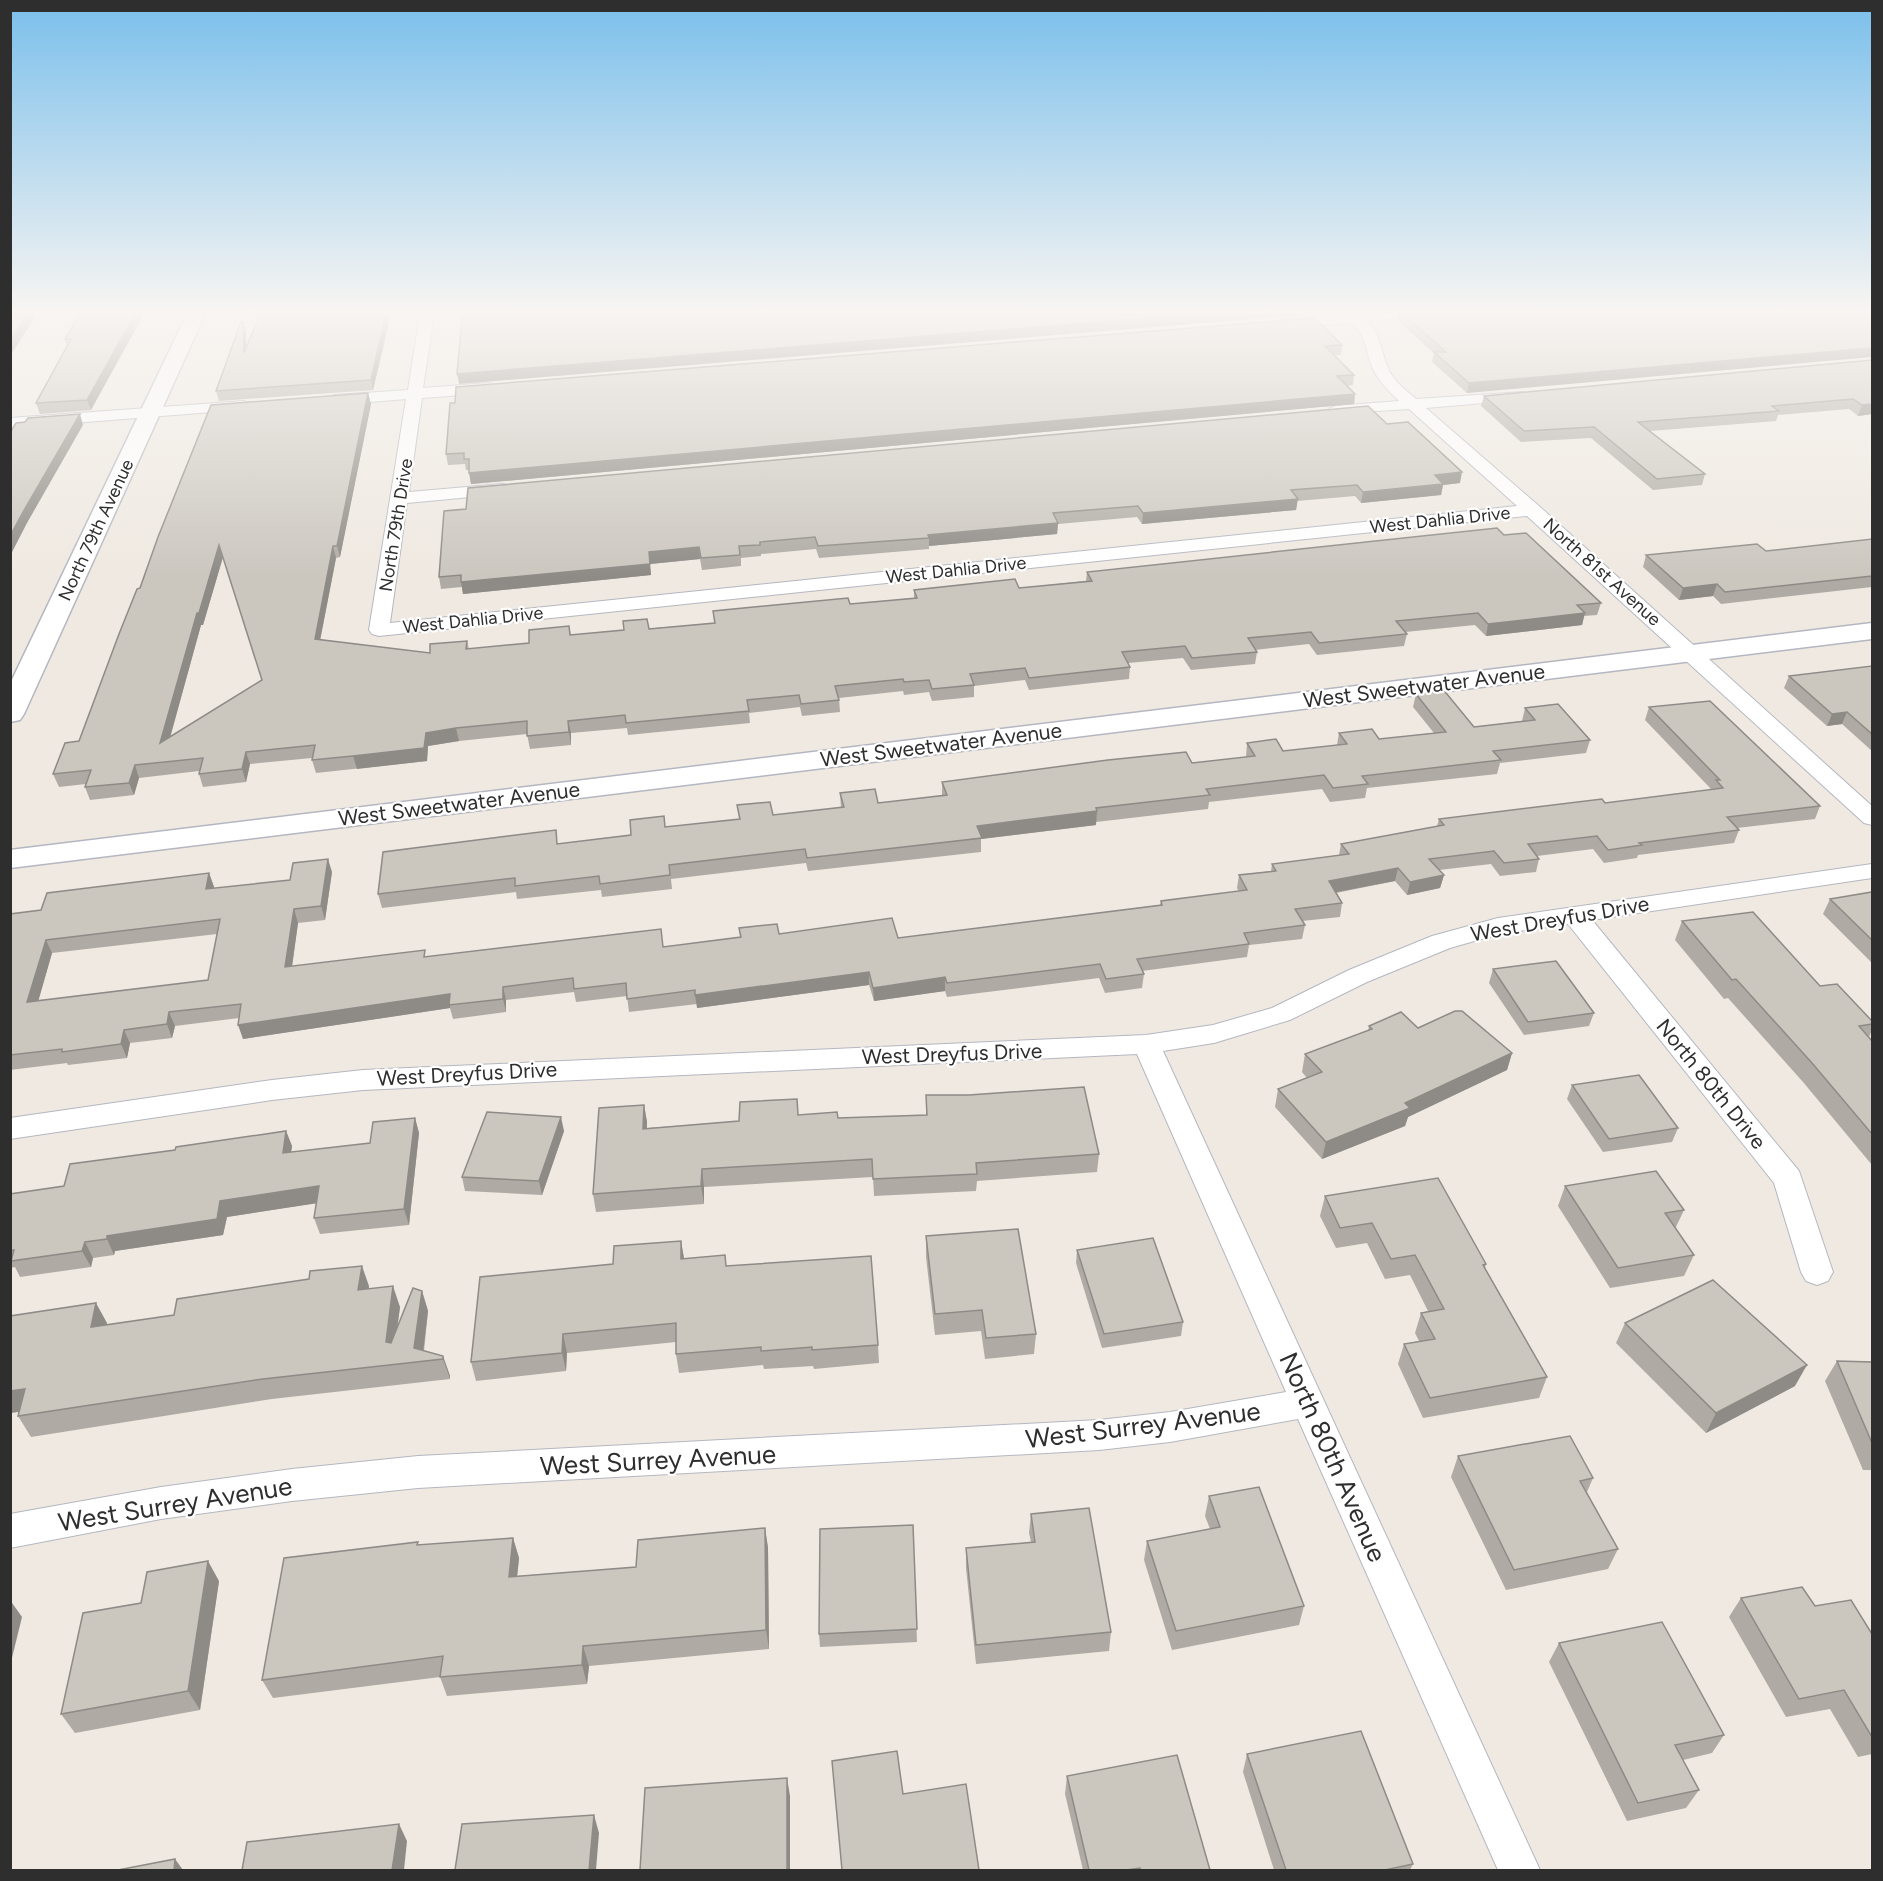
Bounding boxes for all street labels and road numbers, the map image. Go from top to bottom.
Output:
street label: North 79th Avenue [54,456,139,604]
street label: North 79th Drive [375,457,417,593]
street label: West Dahlia Drive [1369,502,1511,538]
street label: North 81st Avenue [1539,513,1665,631]
street label: West Dahlia Drive [885,552,1027,588]
street label: West Dahlia Drive [402,602,544,638]
street label: West Sweetwater Avenue [1302,658,1546,713]
street label: West Sweetwater Avenue [819,717,1063,772]
street label: West Sweetwater Avenue [337,776,581,831]
street label: West Dreyfus Drive [1469,891,1651,946]
street label: North 80th Drive [1651,1014,1771,1154]
street label: West Dreyfus Drive [861,1038,1043,1069]
street label: West Dreyfus Drive [376,1056,558,1091]
street label: North 80th Avenue [1272,1347,1394,1567]
street label: West Surrey Avenue [1024,1395,1262,1455]
street label: West Surrey Avenue [539,1438,777,1482]
street label: West Surrey Avenue [56,1470,294,1538]

